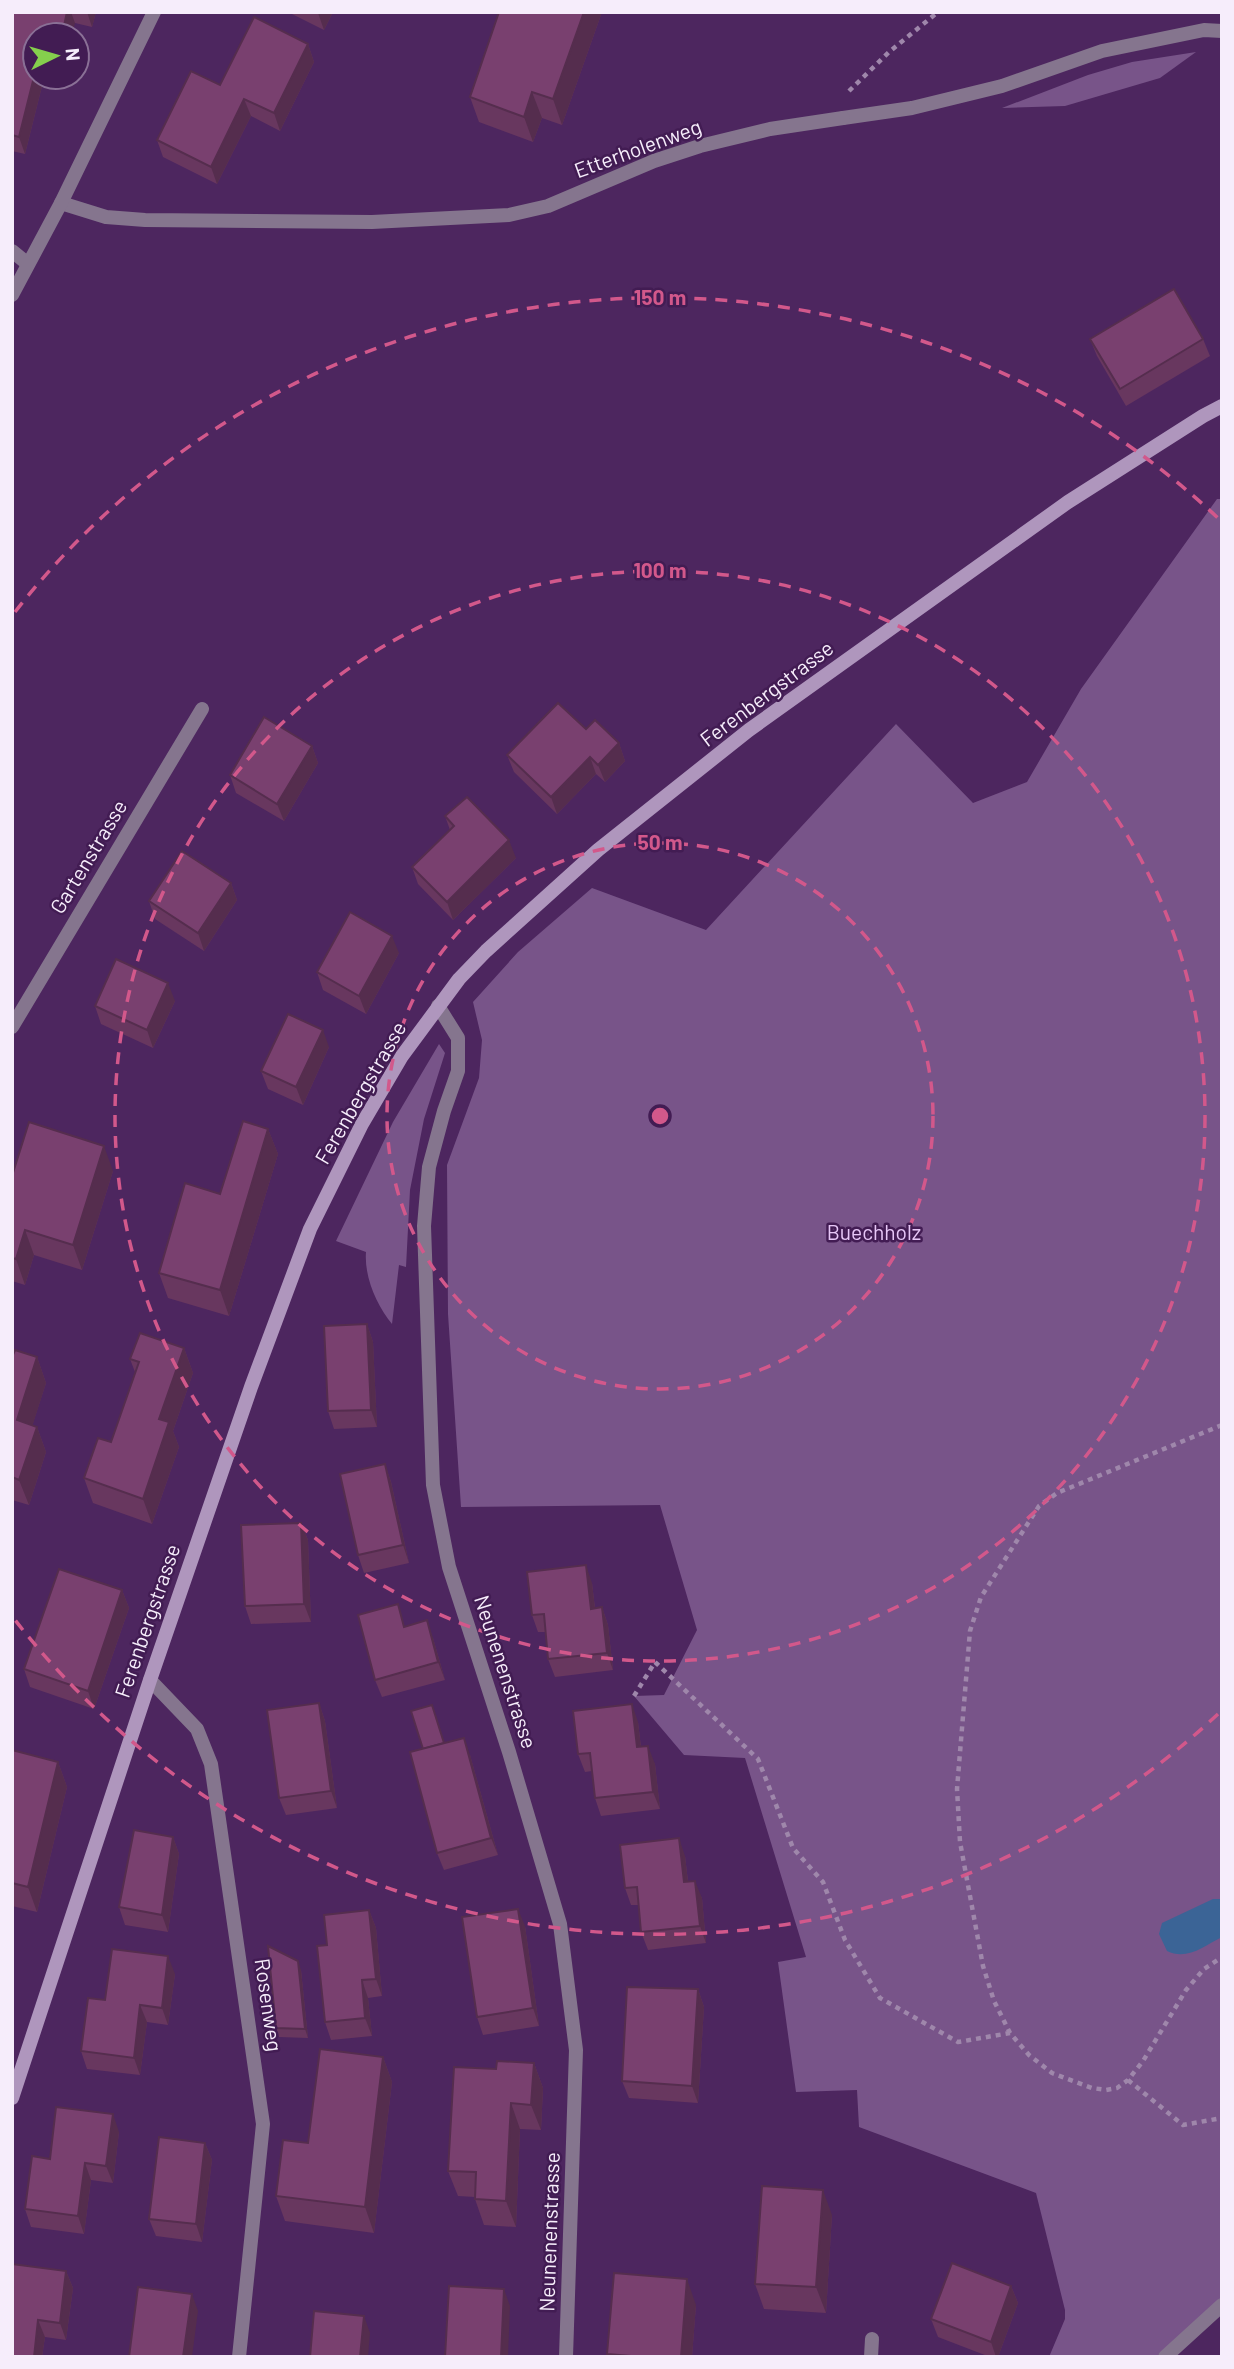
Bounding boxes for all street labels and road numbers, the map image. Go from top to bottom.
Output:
street label: Etterholenweg [570,113,704,182]
street label: Ferenbergstrasse [695,635,838,751]
street label: Gartenstrasse [44,795,131,918]
street label: Ferenbergstrasse [309,1017,411,1168]
street label: Ferenbergstrasse [109,1541,185,1700]
street label: Neunenenstrasse [470,1592,543,1751]
street label: Rosenweg [251,1957,288,2053]
street label: Neunenenstrasse [533,2152,564,2312]

